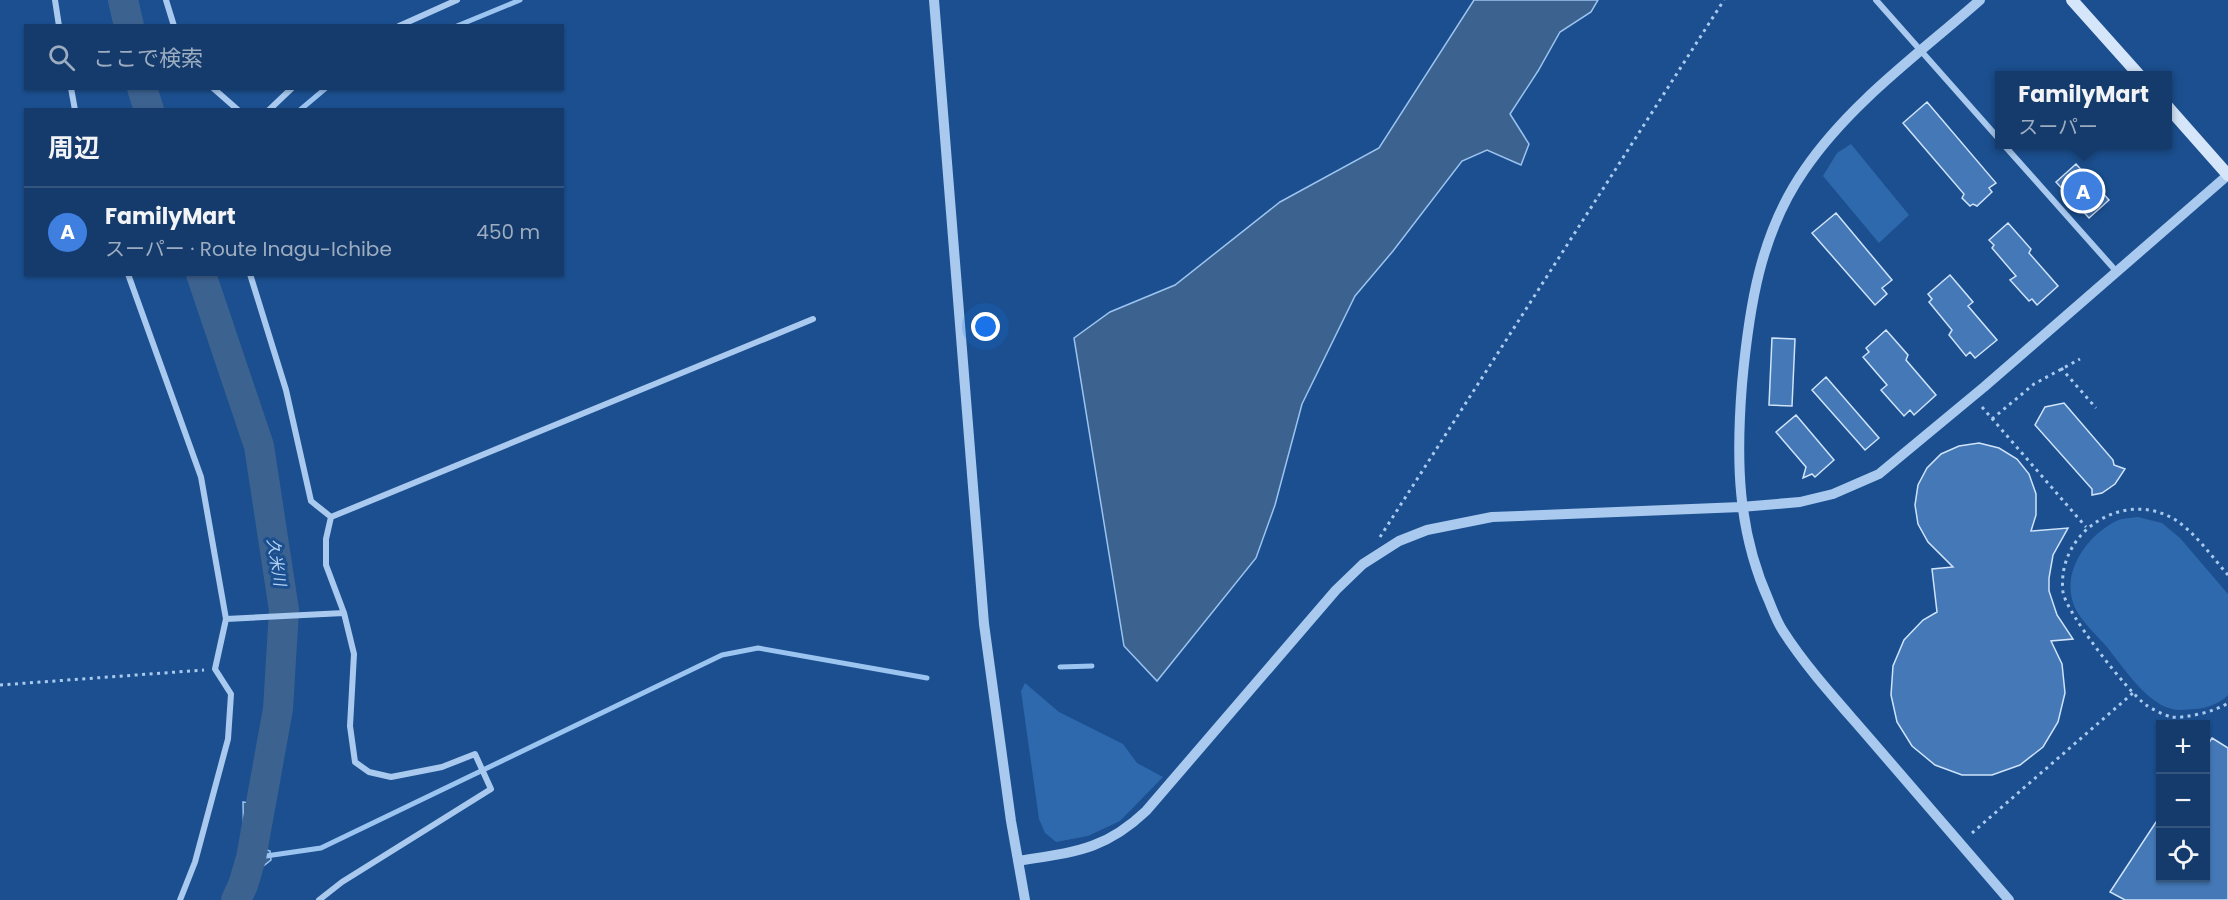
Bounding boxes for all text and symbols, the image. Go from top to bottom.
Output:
search box [24,24,564,90]
icon: search [45,41,78,74]
text: ここで検索 [93,43,203,74]
popup [1995,71,2172,149]
text: FamilyMart [2018,79,2149,110]
text: スーパー [2018,113,2098,141]
text: 周辺 [48,130,100,166]
pin: A [2064,168,2102,213]
text: FamilyMart [105,201,236,232]
text: A [60,218,75,246]
text: 450 m [476,218,540,246]
text: スーパー · Route Inagu-Ichibe [105,235,392,263]
your location [971,312,1000,341]
water label: 久米川 [261,537,292,590]
map controls [2156,720,2210,882]
button: + [2156,720,2210,774]
button: − [2156,774,2210,828]
button: locate [2156,828,2210,882]

